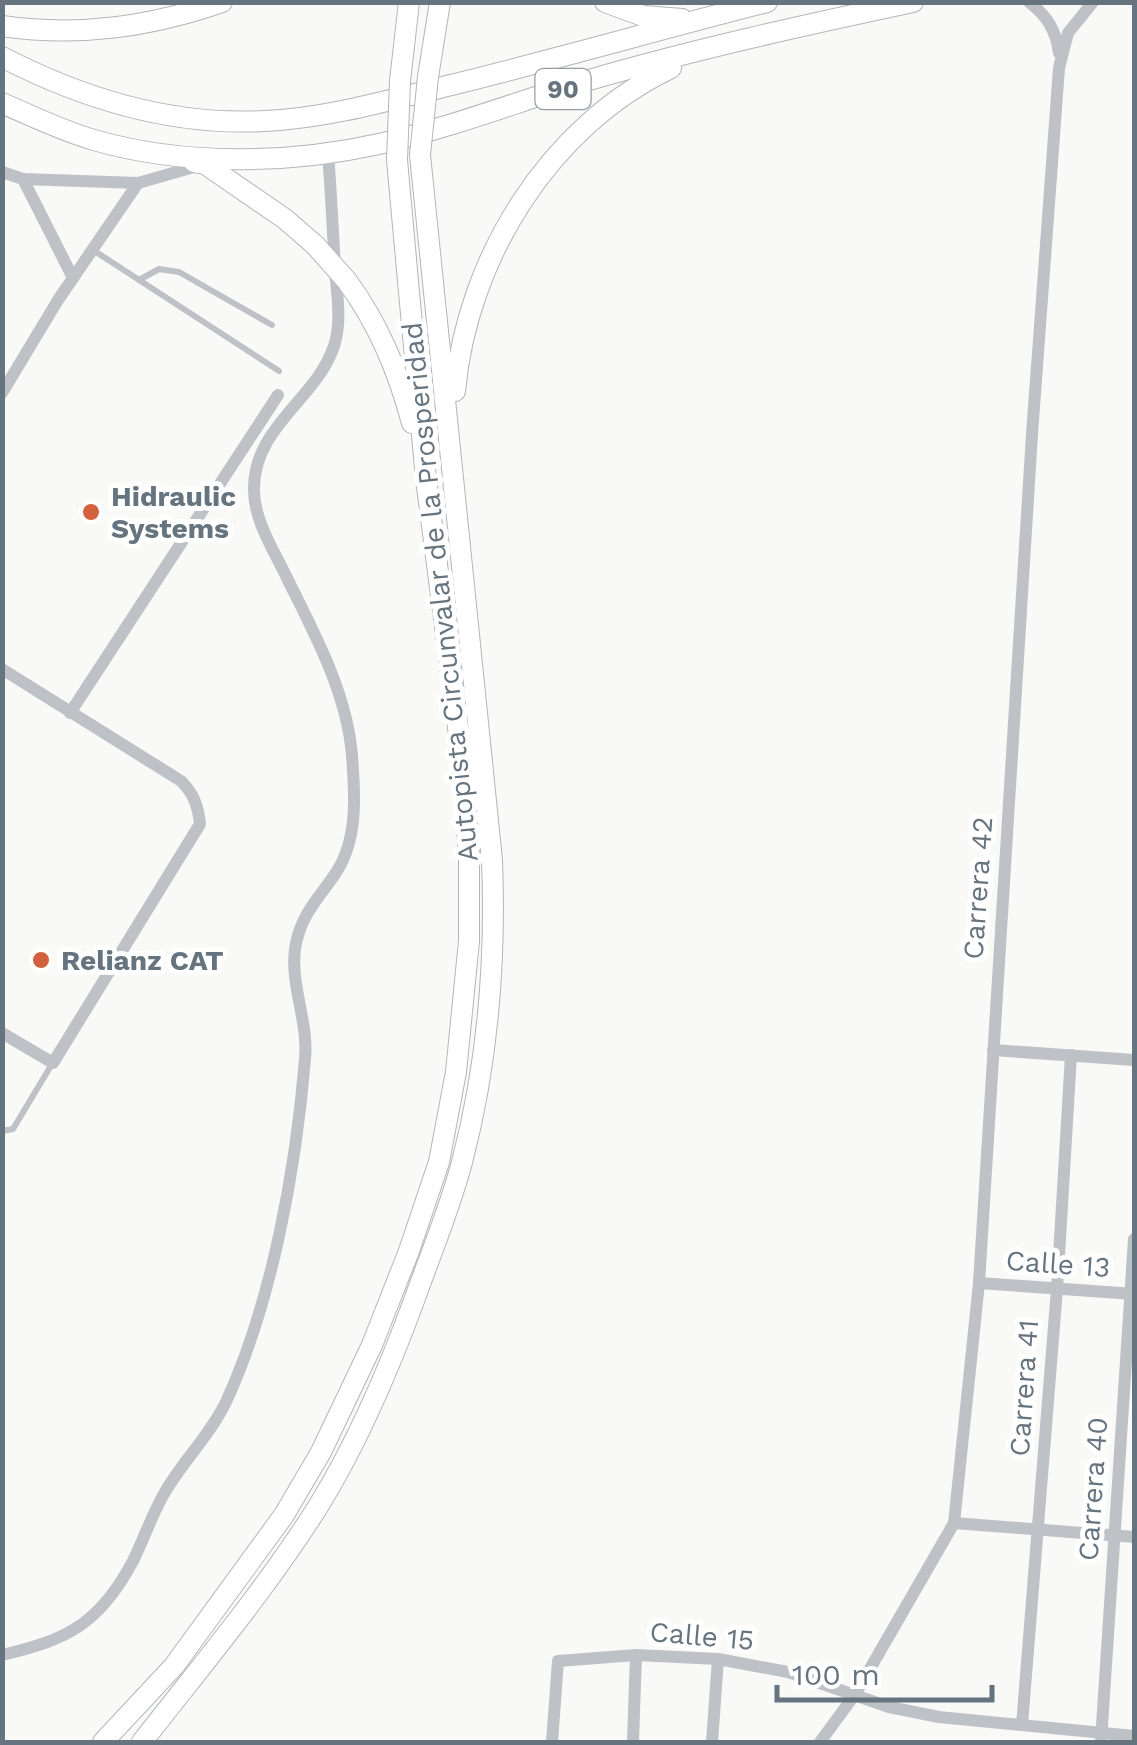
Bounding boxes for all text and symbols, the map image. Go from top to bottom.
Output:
road number: 90 [536,69,590,109]
street label: Autopista Circunvalar de la Prosperidad [395,321,485,863]
place label: Hidraulic Systems [111,480,236,545]
marker: Hidraulic Systems [80,501,102,523]
street label: Carrera 42 [957,816,999,960]
place label: Relianz CAT [61,944,224,977]
marker: Relianz CAT [30,949,52,971]
street label: Calle 13 [1005,1244,1111,1284]
street label: Carrera 41 [1003,1319,1045,1457]
street label: Carrera 40 [1072,1416,1114,1562]
street label: Calle 15 [648,1615,756,1657]
scale bar [777,1640,992,1702]
text: 100 m [792,1657,880,1692]

